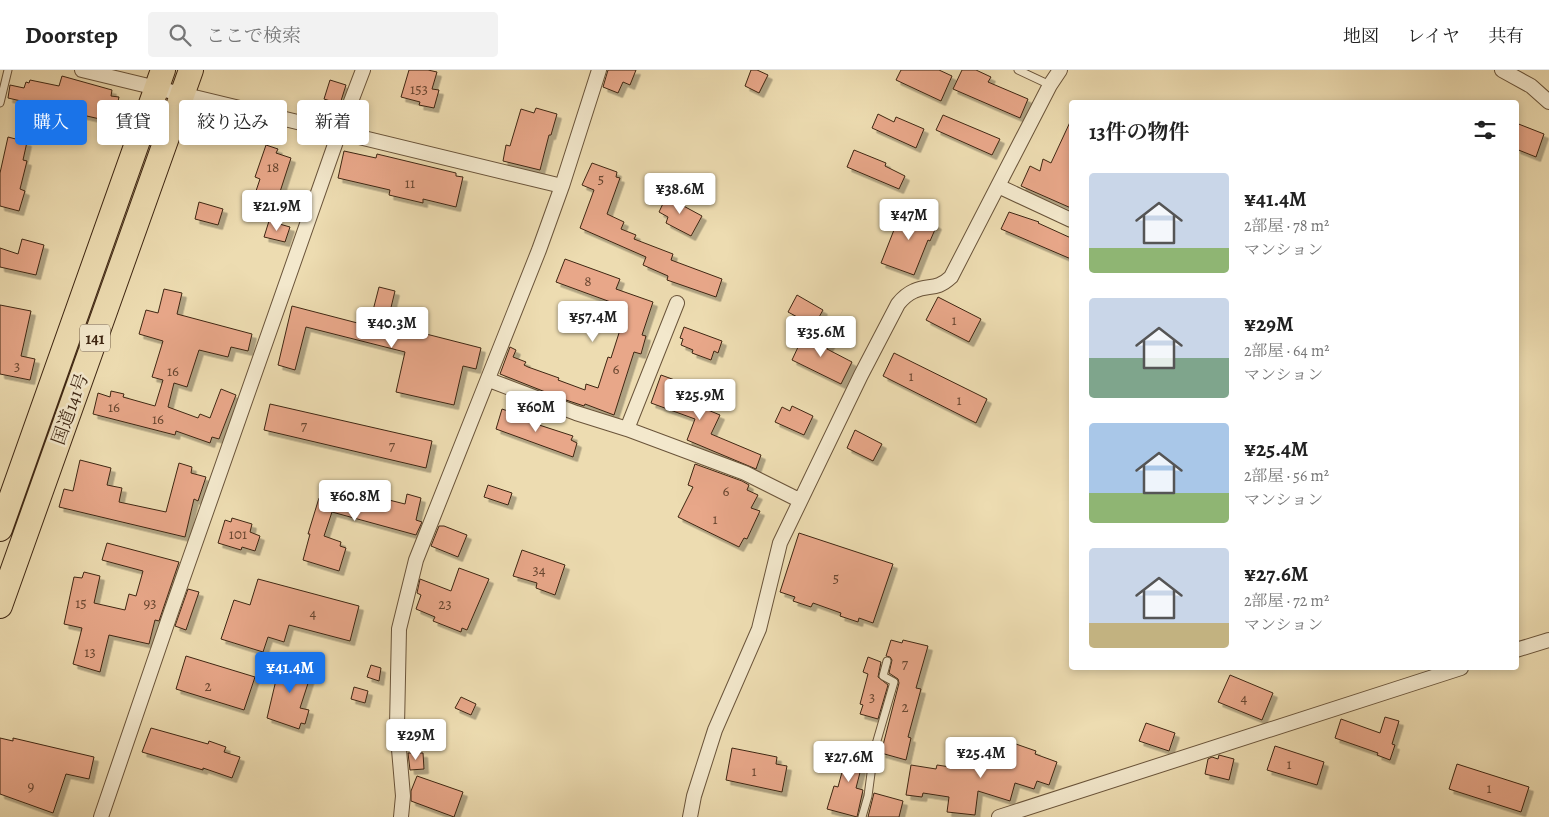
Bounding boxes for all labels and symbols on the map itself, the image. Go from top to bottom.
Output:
house number: 153 [410,79,428,99]
house number: 18 [267,157,279,177]
house number: 5 [598,169,604,189]
pin: ¥38.6M [639,172,721,215]
house number: 11 [405,173,415,193]
pin: ¥21.9M [236,190,318,232]
pin: ¥47M [879,198,939,241]
house number: 8 [584,271,592,291]
pin: ¥57.4M [552,300,634,343]
pin: ¥40.3M [351,306,433,349]
house number: 1 [951,310,957,330]
pin: ¥35.6M [780,316,862,358]
road number: 141 [80,324,110,352]
house number: 3 [14,356,20,376]
house number: 6 [613,359,620,379]
house number: 16 [167,361,179,381]
house number: 1 [908,366,914,386]
street label: 国道141号 [46,370,94,448]
pin: ¥25.9M [659,378,741,421]
pin: ¥60M [506,390,566,433]
house number: 1 [956,390,962,410]
house number: 16 [108,397,120,417]
house number: 16 [152,409,164,429]
house number: 7 [301,416,308,436]
house number: 7 [389,436,396,456]
pin: ¥60.8M [314,480,396,522]
house number: 6 [723,481,730,501]
house number: 1 [712,509,718,529]
house number: 101 [229,524,247,544]
house number: 34 [532,560,546,580]
house number: 5 [833,568,839,588]
house number: 15 [75,593,87,613]
house number: 93 [143,593,157,613]
house number: 23 [438,594,452,614]
house number: 4 [310,603,317,623]
house number: 13 [84,642,96,662]
pin: ¥41.4M [249,652,331,694]
house number: 7 [902,654,909,674]
house number: 2 [204,676,212,696]
house number: 3 [869,687,875,707]
house number: 4 [1241,688,1248,708]
house number: 2 [901,697,909,717]
pin: ¥29M [386,718,446,761]
pin: ¥25.4M [940,736,1022,779]
pin: ¥27.6M [808,740,890,783]
house number: 1 [1286,754,1292,774]
house number: 1 [751,761,757,781]
house number: 9 [28,776,35,796]
house number: 1 [1486,778,1492,798]

